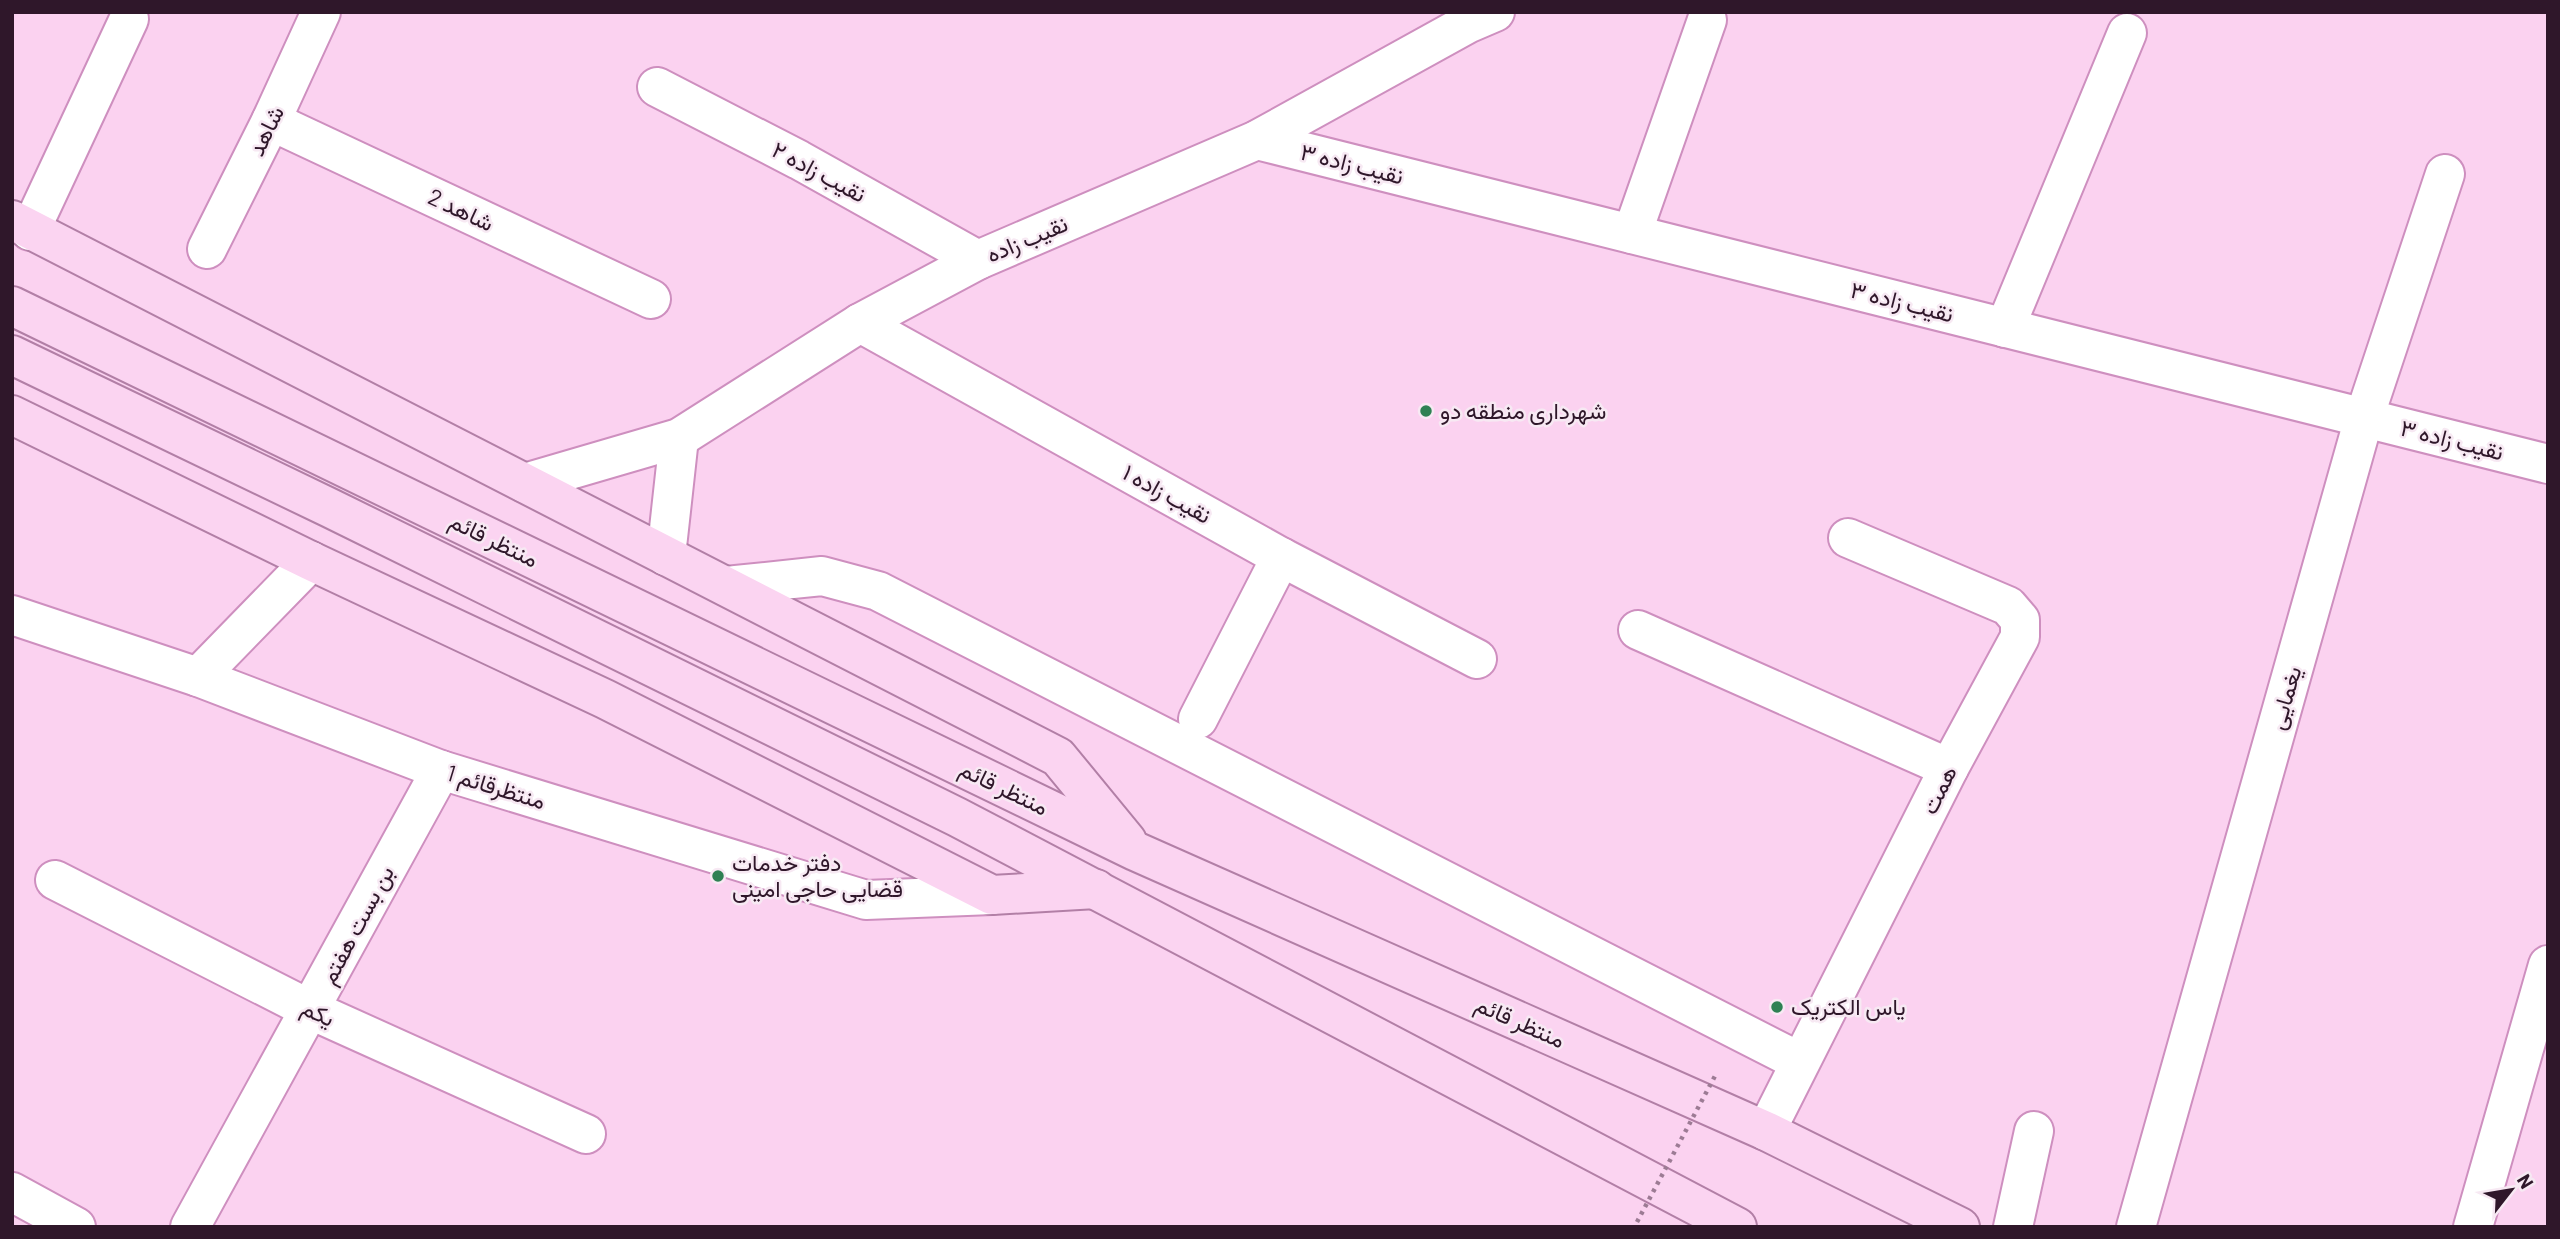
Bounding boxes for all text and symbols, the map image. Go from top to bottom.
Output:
street label: شاهد [241,101,289,160]
street label: نقیب زاده ۲ [767,135,871,209]
street label: نقیب زاده ۳ [1297,137,1407,191]
street label: شاهد 2 [424,182,499,236]
street label: نقیب زاده [982,208,1072,270]
street label: نقیب زاده ۳ [1847,275,1957,329]
place label: شهرداری منطقه دو [1440,396,1606,426]
marker: شهرداری منطقه دو [1418,403,1434,419]
street label: نقیب زاده ۳ [2397,413,2507,467]
street label: نقیب زاده ۱ [1117,457,1217,531]
street label: منتظر قائم [445,506,543,574]
street label: یغمایی [2262,663,2307,733]
street label: منتظر قائم [955,754,1053,822]
street label: منتظرقائم 1 [443,758,549,816]
street label: همت [1914,761,1962,818]
place label: دفتر خدمات قضایی حاجی امینی [732,848,903,903]
street label: بن بست هفتم [313,860,401,990]
marker: دفتر خدمات قضایی حاجی امینی [710,868,726,884]
street label: منتظر قائم [1470,989,1570,1055]
street label: یکم [296,992,340,1034]
place label: یاس الکتریک [1791,992,1906,1022]
marker: یاس الکتریک [1769,999,1785,1015]
north arrow [2476,1155,2546,1225]
text: N [2513,1170,2539,1192]

